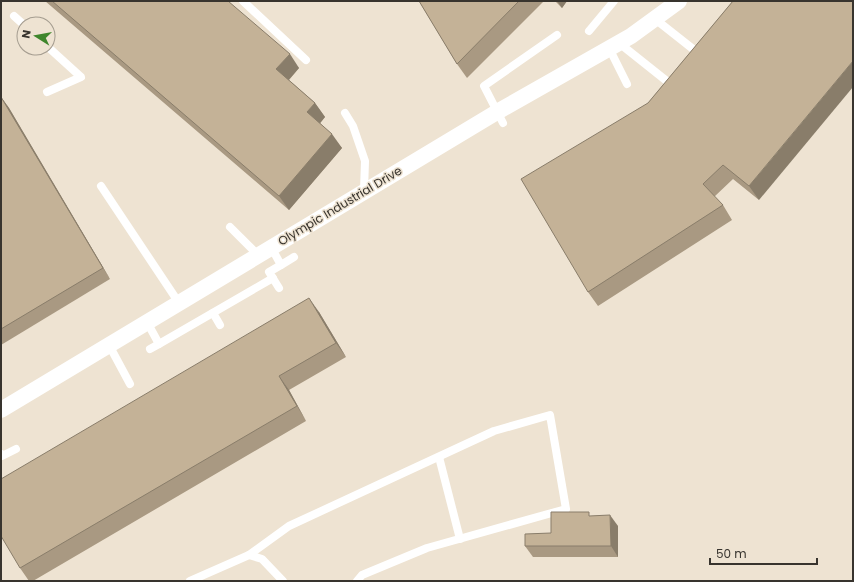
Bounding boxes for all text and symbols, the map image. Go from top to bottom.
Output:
north arrow [16,16,56,56]
text: N [18,29,35,40]
street label: Olympic Industrial Drive [275,162,405,249]
scale bar [710,540,817,566]
text: 50 m [716,545,747,562]

